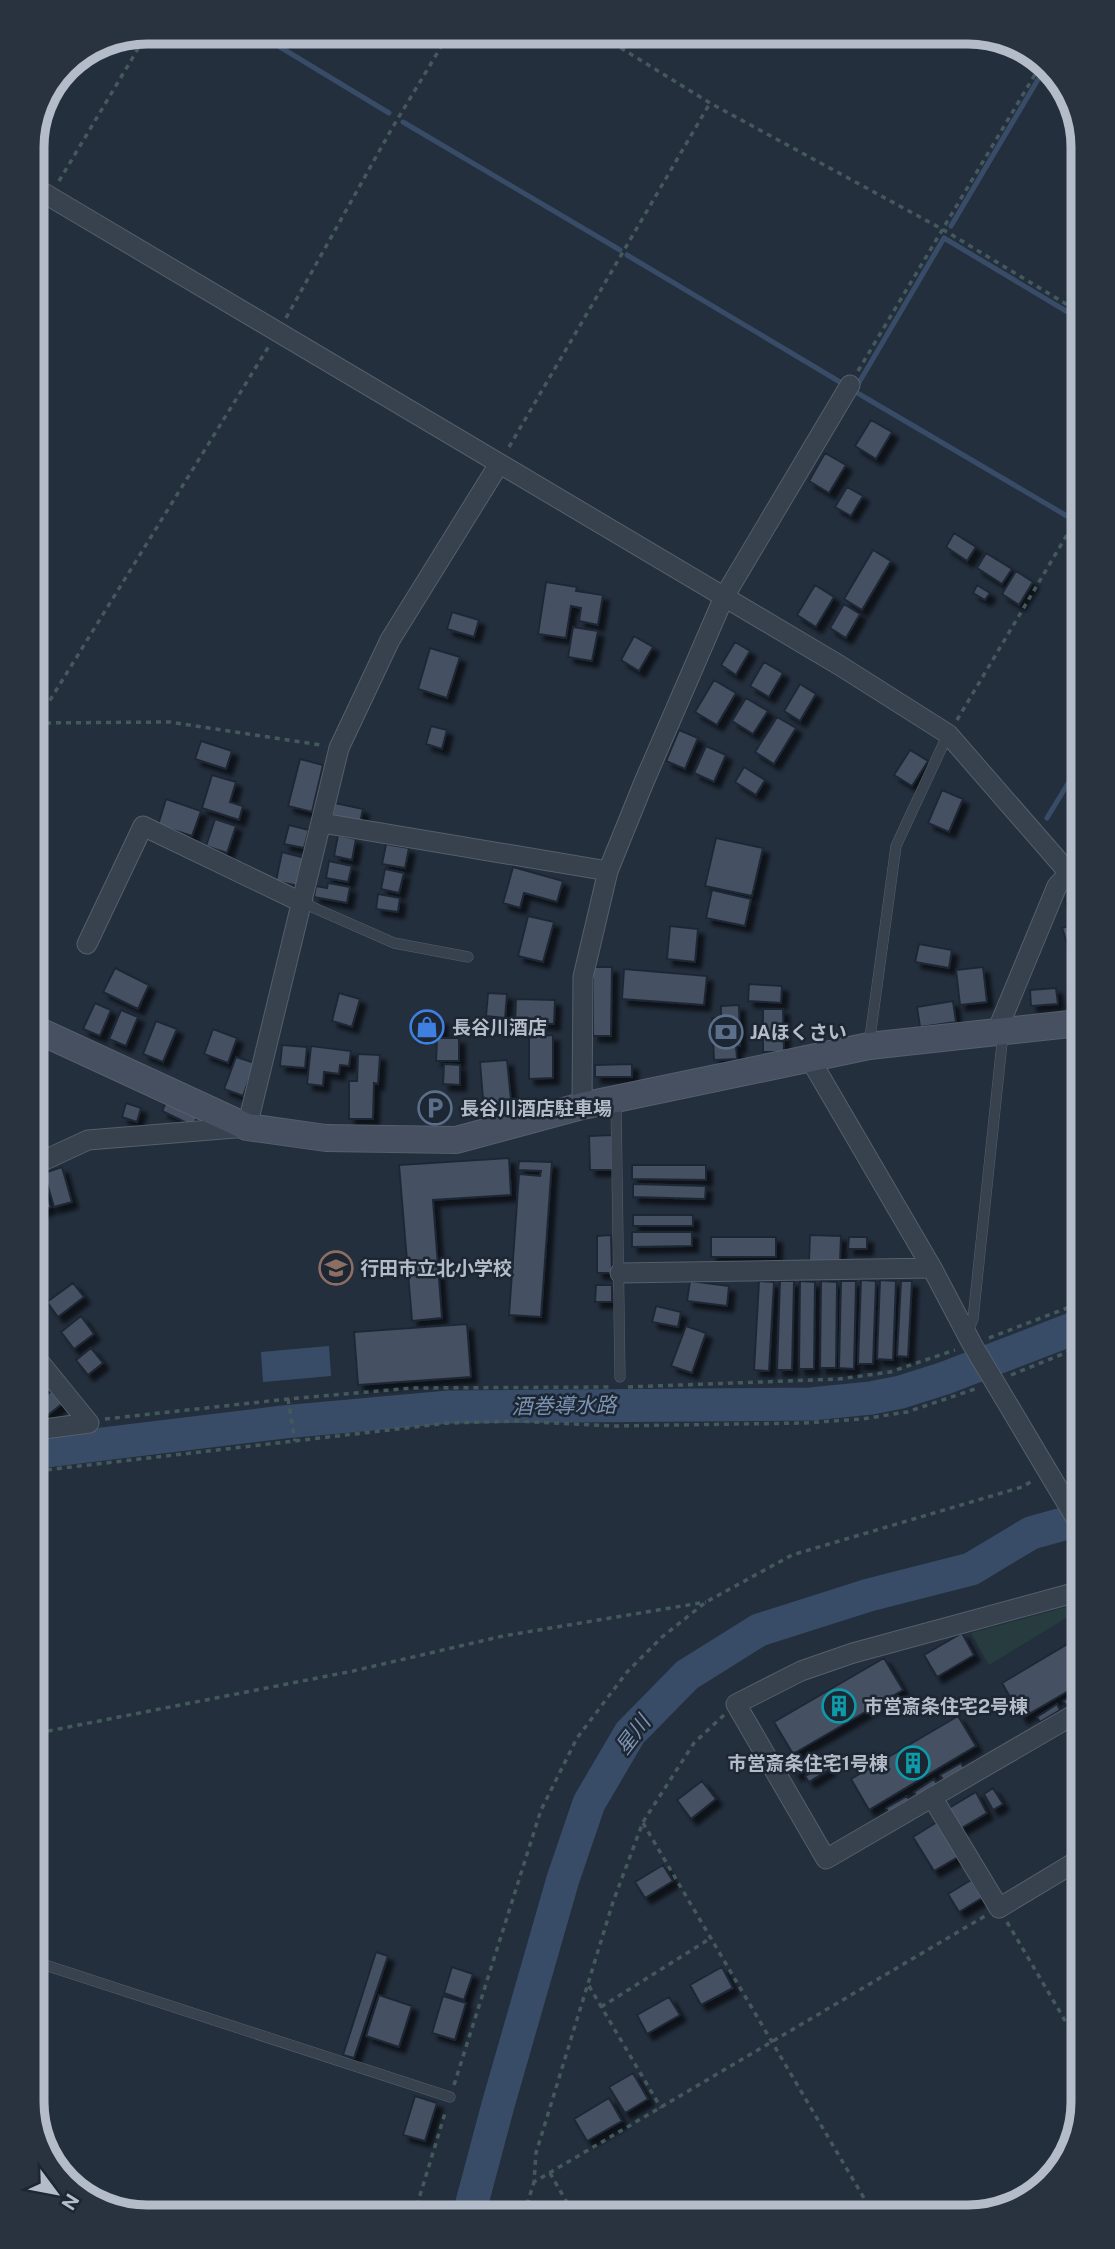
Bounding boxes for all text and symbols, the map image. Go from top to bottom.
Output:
shop icon: 長谷川酒店 [408,1008,446,1046]
bank icon: JAほくさい [707,1013,745,1051]
place label: 長谷川酒店 [452,1016,547,1038]
place label: JAほくさい [750,1021,847,1043]
parking icon: 長谷川酒店駐車場 [416,1089,454,1127]
place label: 長谷川酒店駐車場 [460,1097,612,1119]
school or university icon: 行田市立北小学校 [317,1249,355,1287]
place label: 行田市立北小学校 [360,1257,512,1279]
water label: 酒巻導水路 [511,1392,619,1419]
building icon: 市営斎条住宅2号棟 [820,1687,858,1725]
place label: 市営斎条住宅2号棟 [864,1695,1028,1717]
water label: 星川 [610,1709,656,1759]
building icon: 市営斎条住宅1号棟 [894,1744,932,1782]
place label: 市営斎条住宅1号棟 [728,1752,888,1774]
north arrow [21,2158,91,2228]
text: N [57,2190,84,2214]

